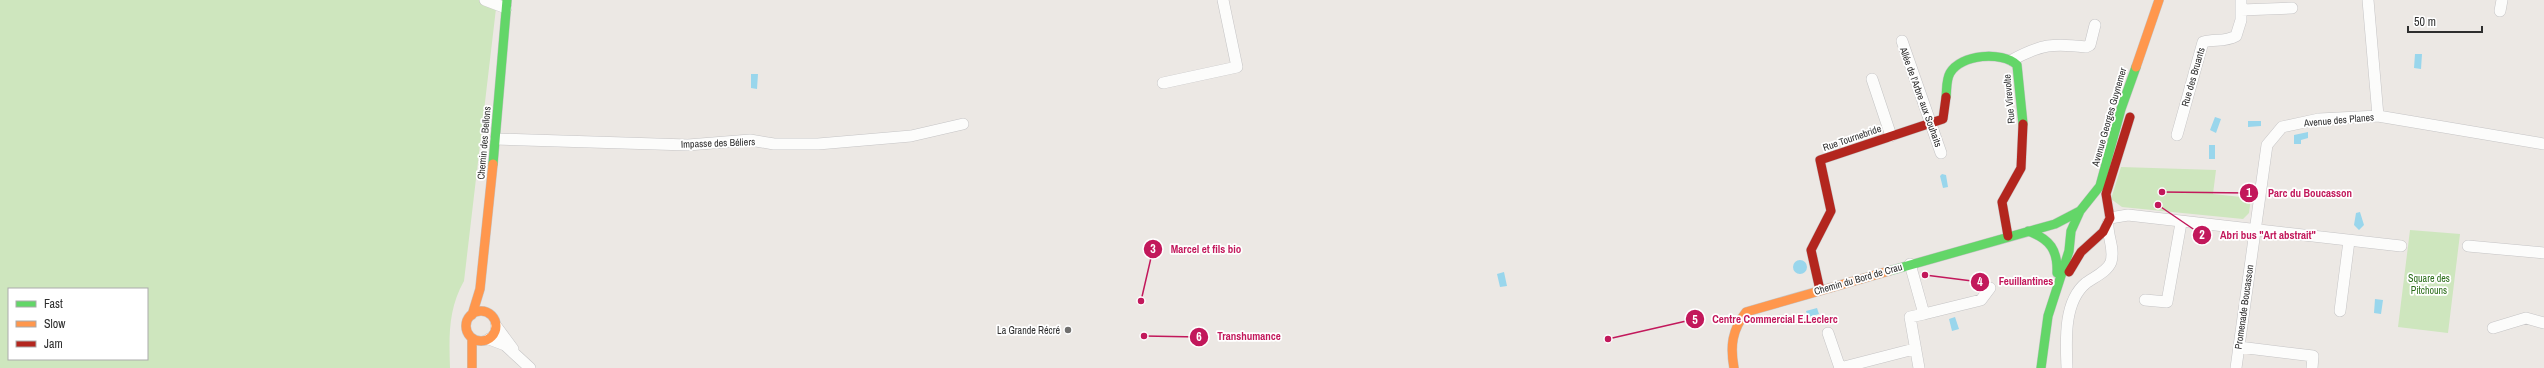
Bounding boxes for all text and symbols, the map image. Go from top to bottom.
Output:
scale bar [2408,8,2482,34]
text: 50 m [2414,14,2436,30]
street label: Allée de l'Arbre aux Souhaits [1897,44,1945,149]
street label: Rue des Bruants [2178,46,2208,108]
street label: Avenue Georges Guynemer [2088,66,2129,169]
street label: Rue Virevolte [2000,73,2018,124]
street label: Chemin des Bellons [474,106,494,180]
street label: Avenue des Planes [2302,110,2375,130]
street label: Rue Tournebride [1821,122,1883,154]
street label: Impasse des Béliers [681,135,755,151]
callout: Parc du Boucasson [2239,181,2360,204]
text: 1 [2246,185,2252,201]
text: Parc du Boucasson [2268,186,2352,200]
callout: Abri bus "Art abstrait" [2192,224,2324,247]
text: 2 [2199,227,2205,243]
text: Abri bus "Art abstrait" [2220,228,2316,242]
callout: Marcel et fils bio [1143,237,1250,260]
text: 3 [1150,241,1156,257]
text: Marcel et fils bio [1171,242,1242,256]
street label: Chemin du Bord de Crau [1812,260,1904,298]
street label: Promenade Boucasson [2232,264,2256,350]
callout: Feuillantines [1970,270,2061,293]
park label: Square des Pitchouns [2408,272,2450,297]
text: 4 [1977,274,1983,290]
text: Feuillantines [1999,274,2053,288]
legend [8,288,148,360]
text: Fast [44,296,63,312]
callout: Centre Commercial E.Leclerc [1685,308,1846,331]
text: 5 [1692,312,1698,328]
text: Centre Commercial E.Leclerc [1712,312,1838,326]
text: Slow [44,316,66,332]
place label: La Grande Récré [997,324,1060,337]
marker: La Grande Récré [1063,325,1073,335]
callout: Transhumance [1189,325,1289,348]
text: 6 [1196,329,1202,345]
text: Transhumance [1217,329,1281,343]
text: Jam [44,336,63,352]

